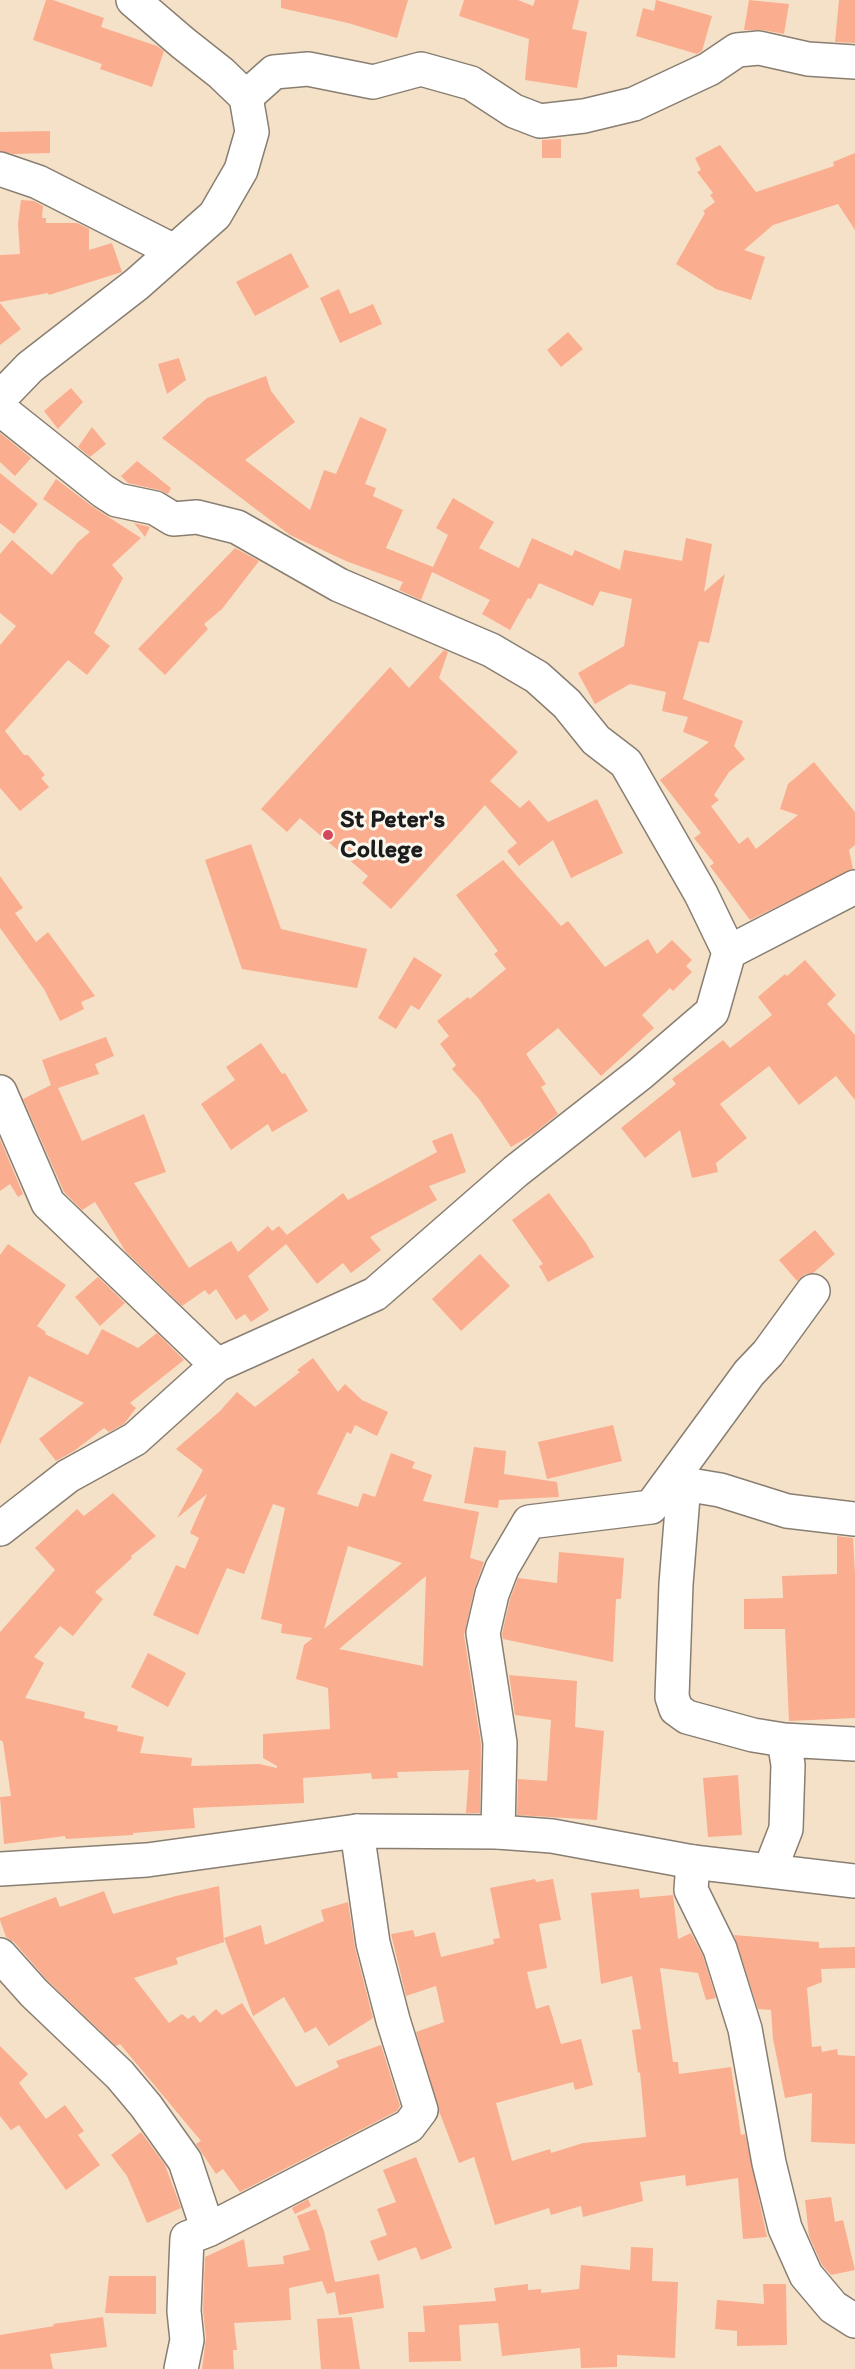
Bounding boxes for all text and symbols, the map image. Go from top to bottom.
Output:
place label: St Peter's College [340,804,445,866]
marker: St Peter's College [321,828,335,842]

